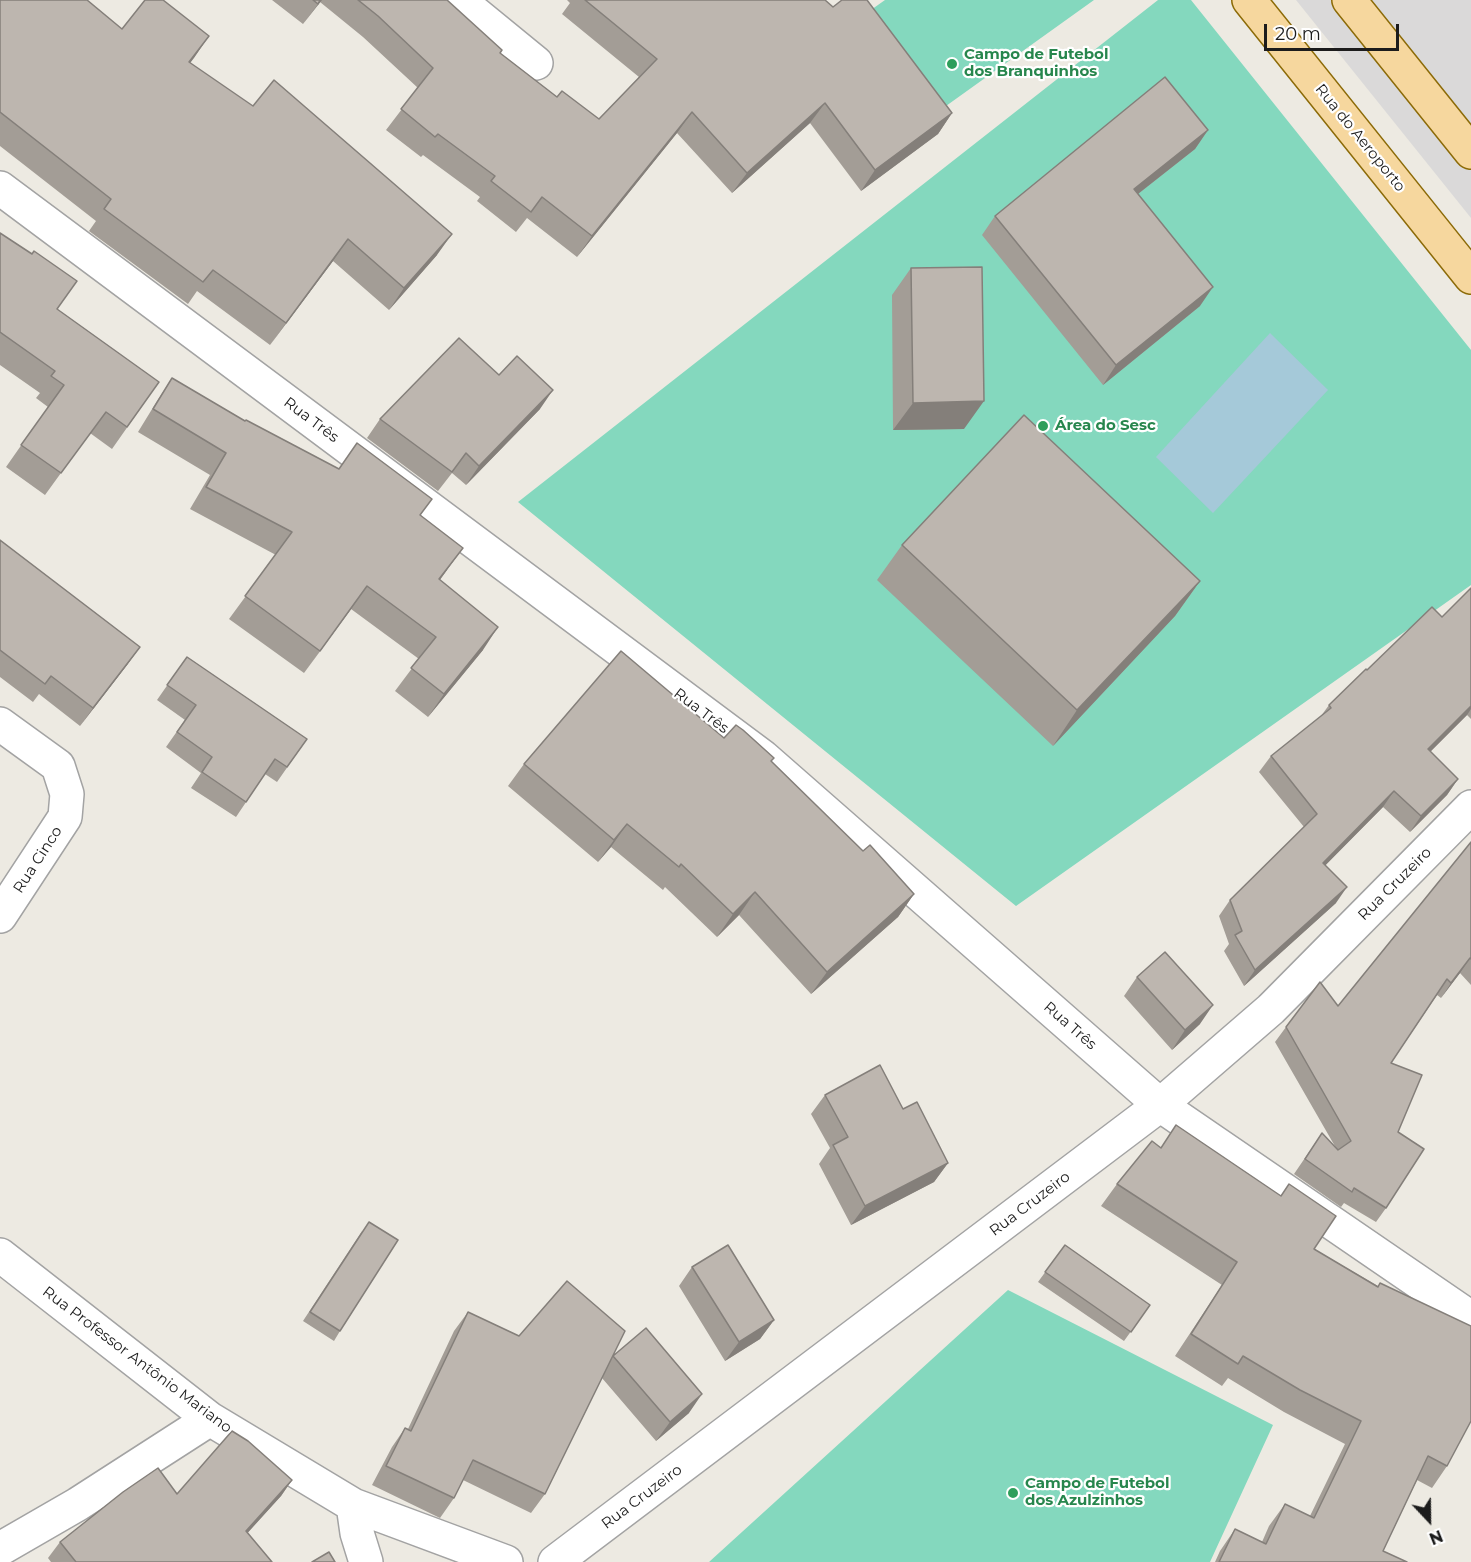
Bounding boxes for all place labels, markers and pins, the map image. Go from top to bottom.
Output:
place label: Campo de Futebol dos Branquinhos [964,46,1108,81]
marker: Campo de Futebol dos Branquinhos [945,57,959,71]
place label: Área do Sesc [1055,417,1156,435]
marker: Área do Sesc [1036,419,1050,433]
place label: Campo de Futebol dos Azulzinhos [1025,1475,1169,1510]
marker: Campo de Futebol dos Azulzinhos [1006,1486,1020,1500]

